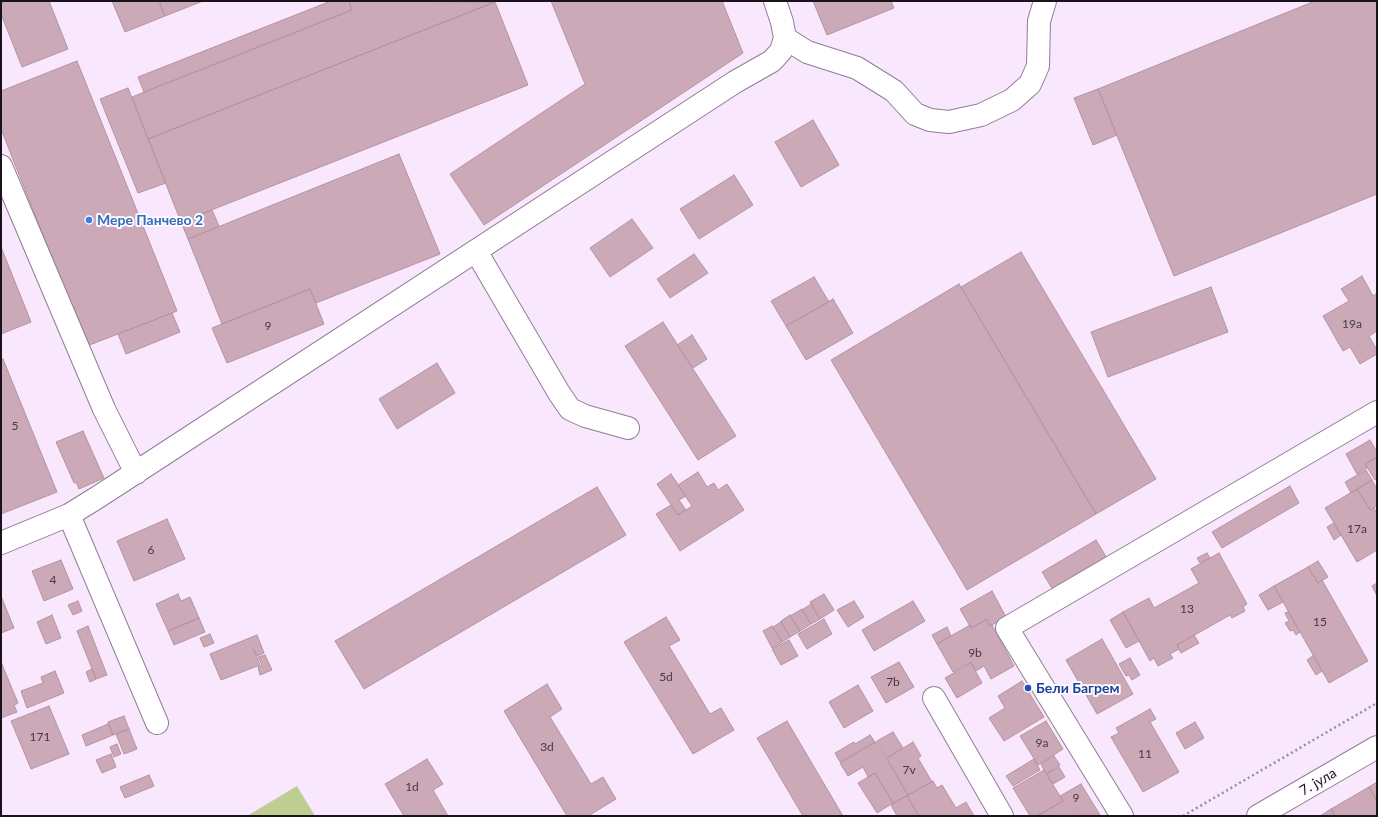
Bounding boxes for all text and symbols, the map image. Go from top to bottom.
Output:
place label: Мере Панчево 2 [97,212,203,228]
marker: Мере Панчево 2 [84,215,94,225]
house number: 19a [1342,317,1362,331]
house number: 9 [265,319,271,333]
house number: 5 [12,419,18,433]
house number: 17a [1347,522,1367,536]
house number: 6 [148,543,154,557]
house number: 4 [50,573,56,587]
house number: 13 [1180,602,1194,616]
house number: 15 [1313,615,1327,629]
house number: 9b [968,646,982,660]
house number: 5d [659,670,673,684]
house number: 7b [886,675,900,689]
place label: Бели Багрем [1036,680,1119,696]
marker: Бели Багрем [1023,683,1033,693]
house number: 171 [30,730,50,744]
house number: 9a [1036,736,1048,750]
house number: 3d [540,740,554,754]
house number: 11 [1138,747,1152,761]
house number: 7v [902,763,916,777]
street label: 7. јула [1296,765,1340,799]
house number: 1d [405,780,419,794]
house number: 9 [1073,791,1079,805]

